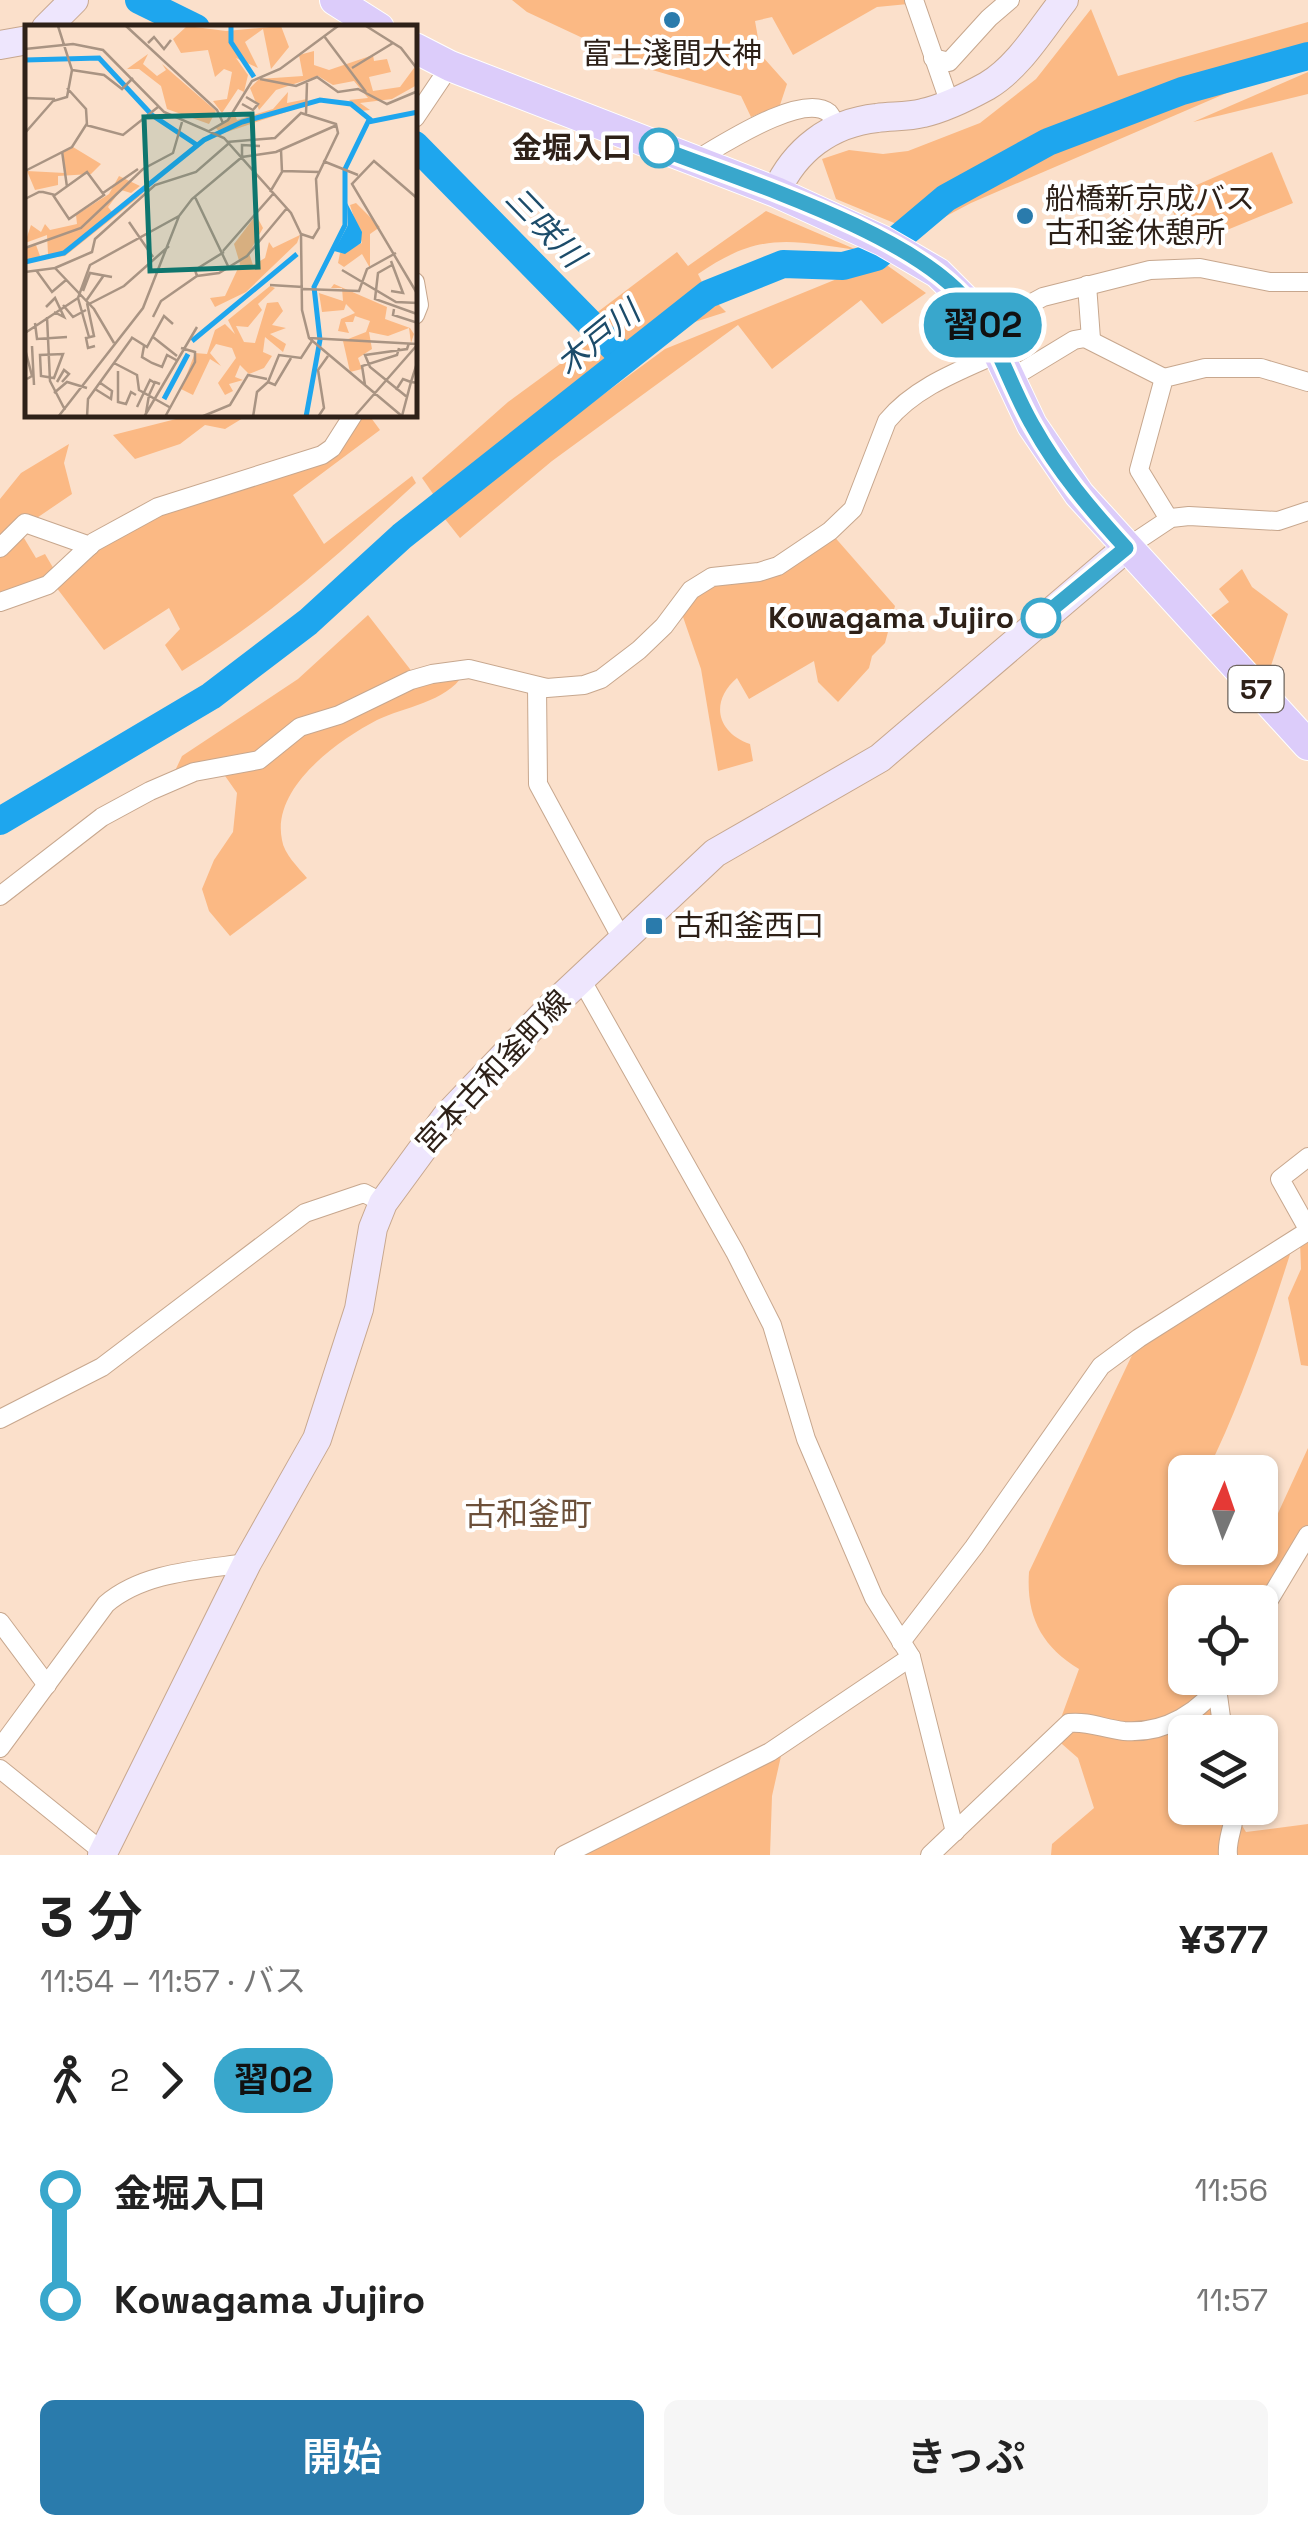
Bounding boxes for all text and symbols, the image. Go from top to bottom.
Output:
marker: 富士淺間大神 [661,9,683,31]
inset map [25,25,418,418]
place label: 富士淺間大神 [582,34,762,73]
place label: 金堀入口 [512,128,632,167]
marker: 金堀入口 [640,129,678,167]
water label: 三咲川 [497,179,595,278]
place label: 船橋新京成バス 古和釜休憩所 [1045,179,1255,252]
marker: 船橋新京成バス 古和釜休憩所 [1014,205,1036,227]
water label: 木戸川 [548,290,650,384]
line badge: 習02 [926,292,1040,358]
text: 習02 [944,303,1022,347]
place label: Kowagama Jujiro [768,598,1014,637]
marker: Kowagama Jujiro [1022,599,1060,637]
road number: 57 [1228,666,1284,712]
place label: 古和釜西口 [674,906,824,945]
marker: 古和釜西口 [643,915,665,937]
street label: 宮本古和釜町線 [407,982,579,1162]
north arrow [1168,1455,1278,1565]
map controls [1168,1455,1278,1825]
district label: 古和釜町 [464,1494,592,1534]
button: locate [1168,1585,1278,1695]
button: layers [1168,1715,1278,1825]
text: 3 分 [40,1882,142,1952]
text: ¥377 [1179,1916,1268,1964]
text: 11:54 – 11:57 · バス [40,1961,306,2001]
icon: walk [40,2053,95,2108]
icon: forward [144,2053,199,2108]
text: 習02 [234,2058,313,2102]
text: 2 [110,2060,129,2100]
text: 金堀入口 [114,2170,266,2218]
text: 11:56 [1194,2170,1268,2210]
text: Kowagama Jujiro [114,2276,425,2324]
text: 11:57 [1196,2280,1268,2320]
button: 開始 [40,2400,644,2515]
button: きっぷ [664,2400,1268,2515]

